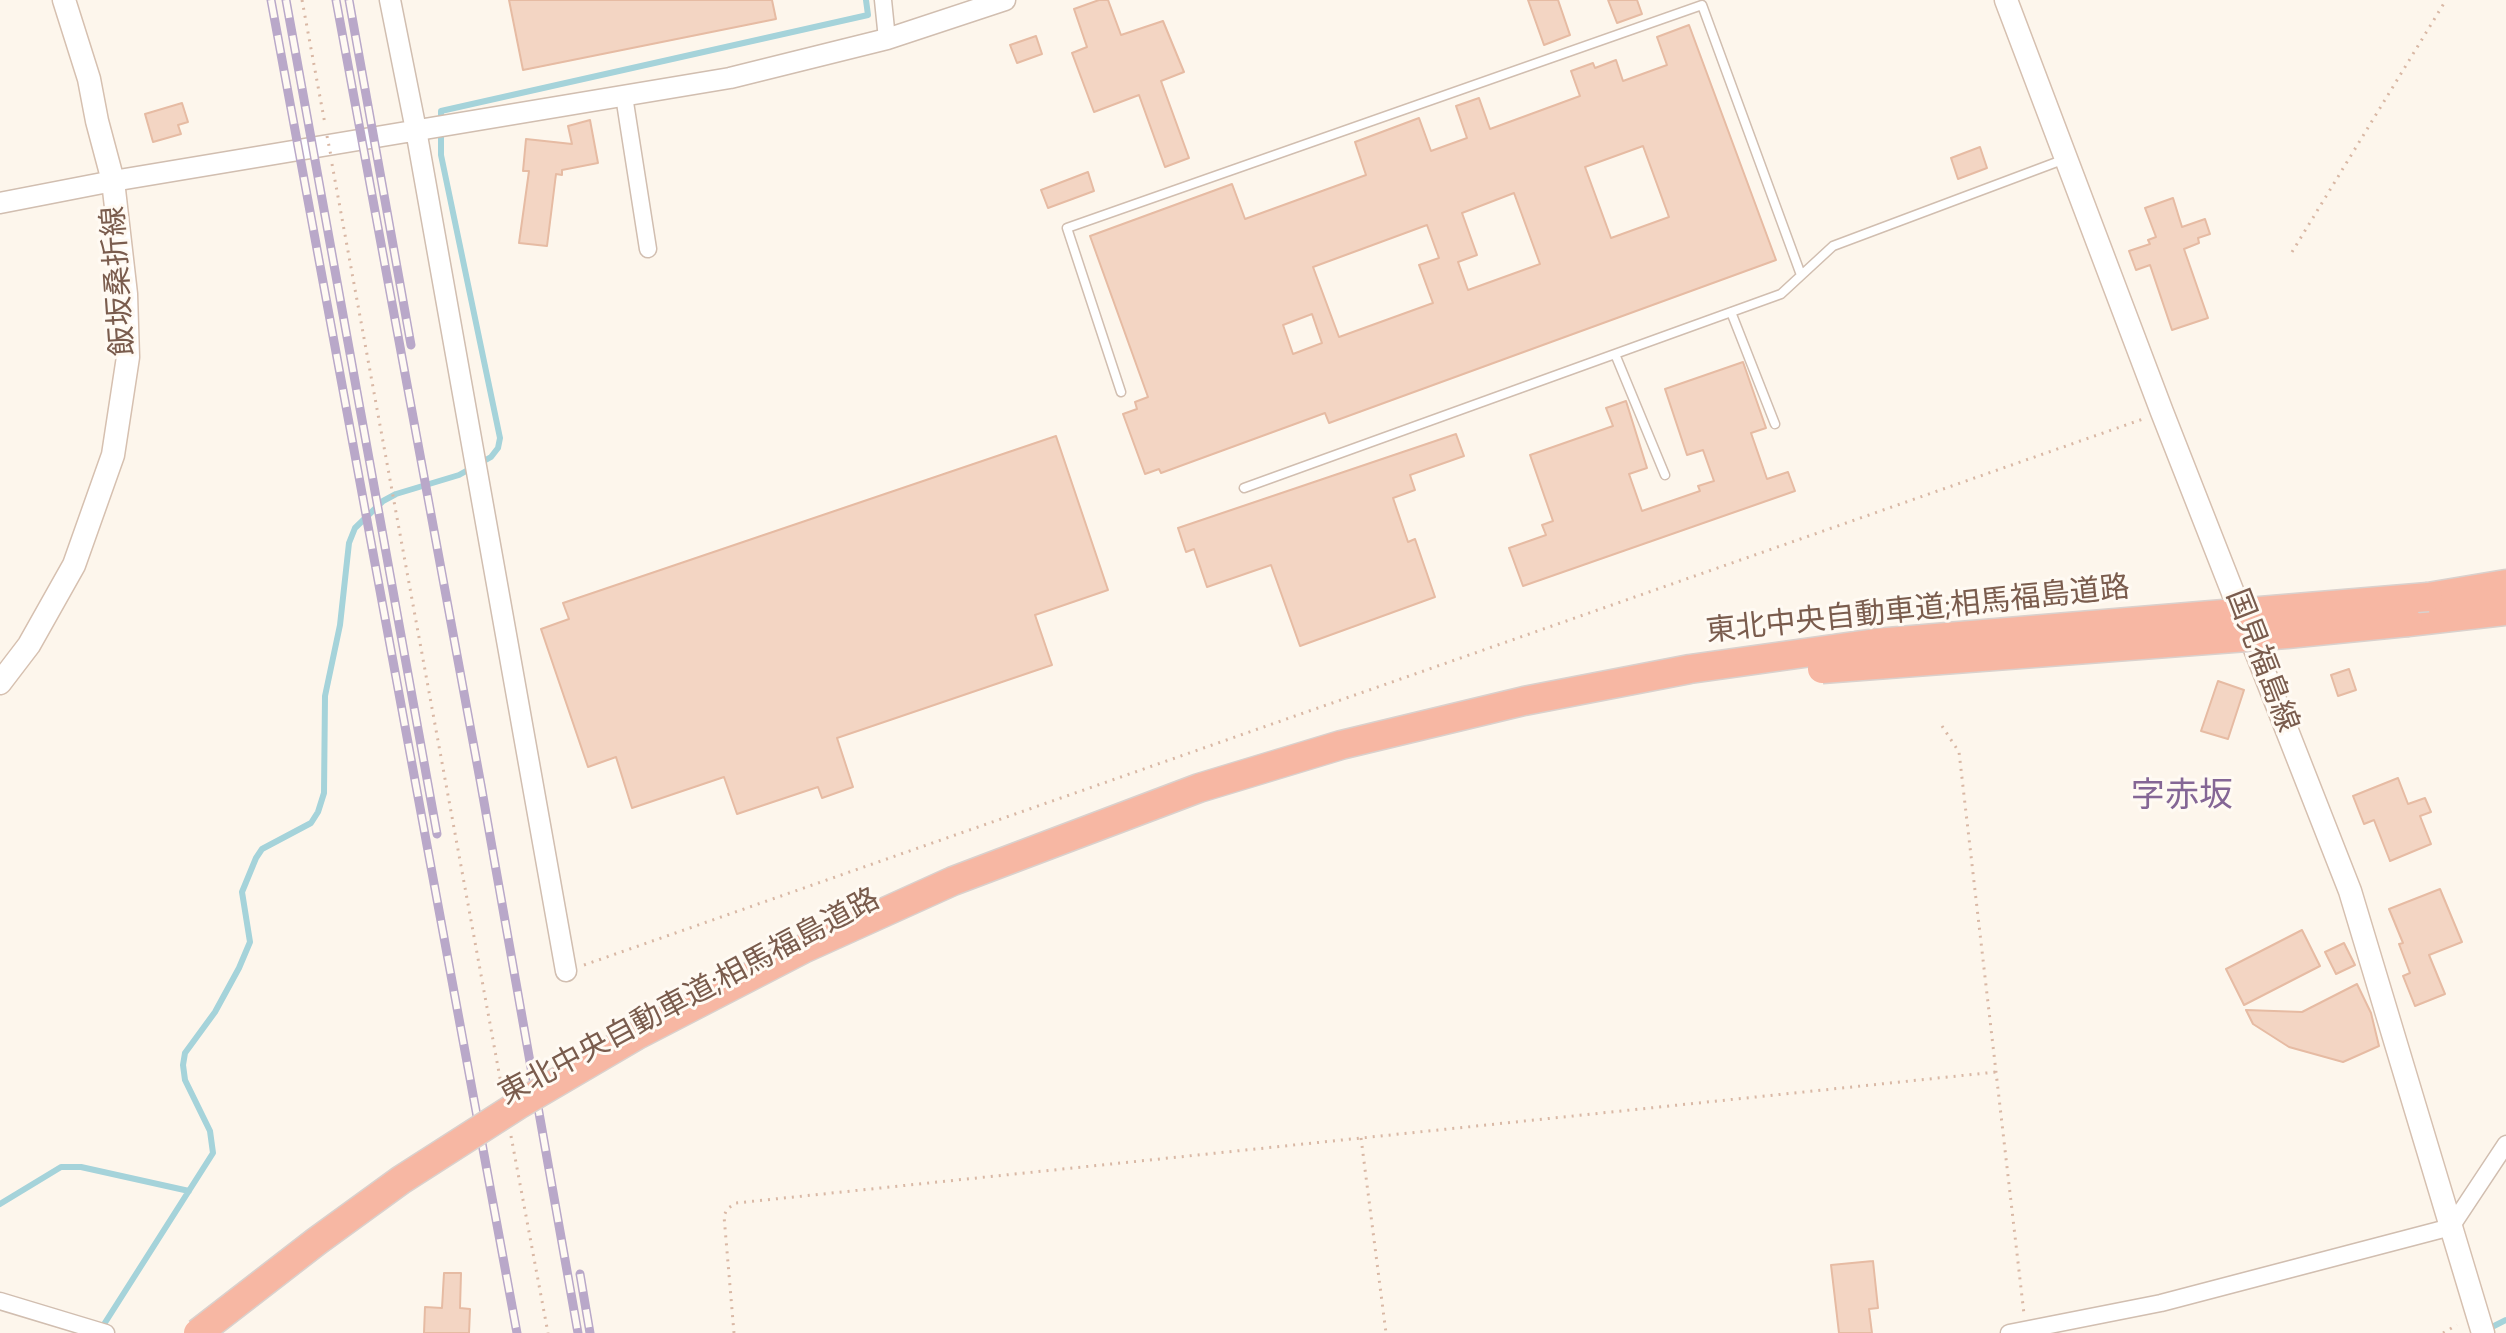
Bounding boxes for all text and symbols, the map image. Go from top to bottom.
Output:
street label: 飯坂桑折線 [97,205,143,357]
street label: 東北中央自動車道;相馬福島道路 [1704,571,2132,651]
street label: 国見福島線 [2217,585,2305,737]
district label: 字赤坂 [2131,777,2233,817]
street label: 東北中央自動車道;相馬福島道路 [494,882,886,1114]

